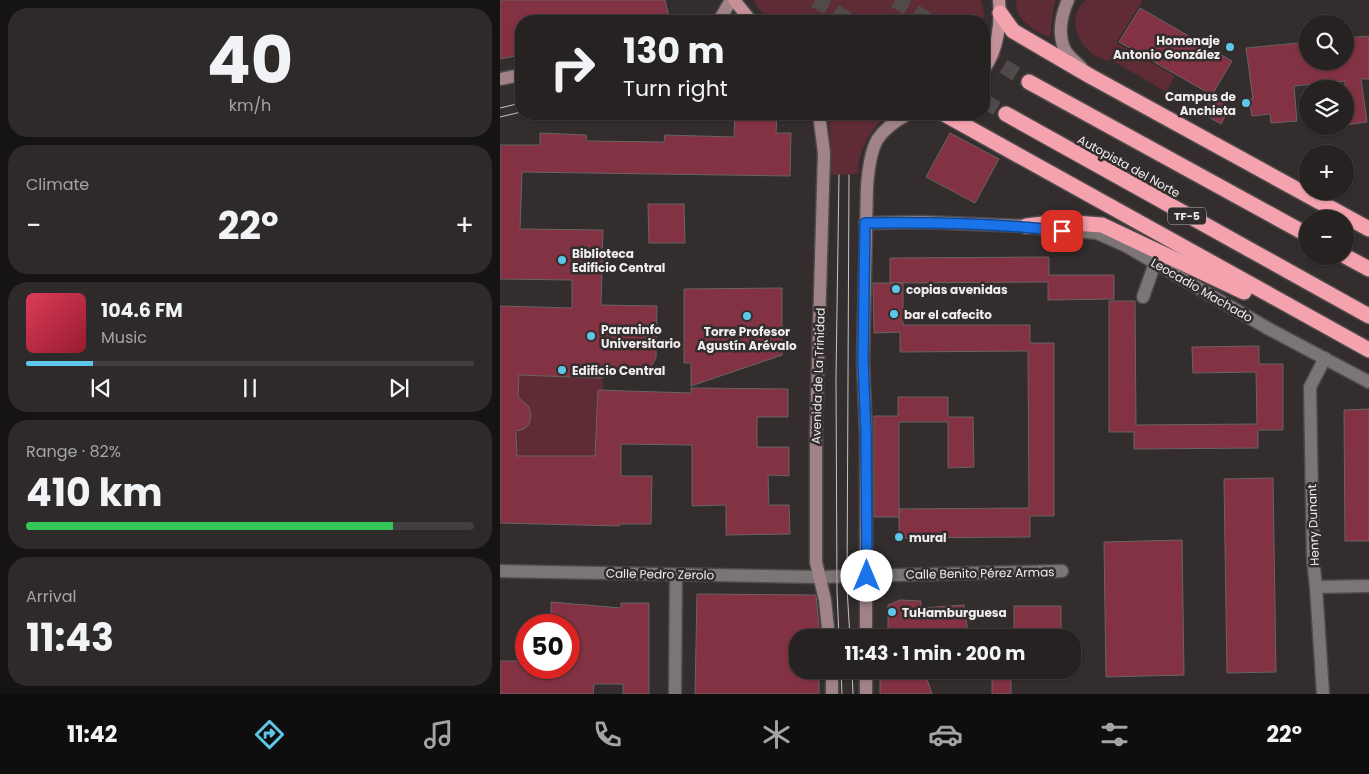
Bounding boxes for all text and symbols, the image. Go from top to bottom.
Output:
text: 40 [207,15,293,106]
map controls [1299,15,1354,265]
button: search [1299,15,1354,70]
text: 130 m [623,26,725,75]
place label: Homenaje Antonio González [1113,32,1221,63]
icon: right [540,35,605,100]
marker: Homenaje Antonio González [1224,41,1236,53]
text: Turn right [623,73,728,104]
button: layers [1299,80,1354,135]
place label: Campus de Anchieta [1165,88,1237,119]
text: km/h [229,94,271,117]
marker: Campus de Anchieta [1240,97,1252,109]
street label: Autopista del Norte [1075,131,1183,201]
button: + [1299,145,1354,200]
text: Climate [26,173,89,196]
text: 22° [218,199,279,252]
text: − [26,206,41,245]
text: + [455,206,474,245]
road number: TF-5 [1168,208,1206,225]
pin [1041,210,1083,252]
button: − [1299,210,1354,265]
icon: arrive [1048,217,1076,245]
place label: Biblioteca Edificio Central [572,245,665,276]
marker: Biblioteca Edificio Central [556,254,568,266]
street label: Leocadio Machado [1148,254,1256,326]
place label: copias avenidas [906,281,1008,298]
marker: copias avenidas [890,283,902,295]
text: 104.6 FM [101,297,183,324]
place label: bar el cafecito [904,306,992,323]
street label: Avenida de La Trinidad [807,308,829,444]
marker: bar el cafecito [888,308,900,320]
marker: Torre Profesor Agustín Arévalo [741,310,753,322]
place label: Paraninfo Universitario [601,321,681,352]
place label: Torre Profesor Agustín Arévalo [697,323,797,354]
text: Music [101,326,147,349]
marker: Paraninfo Universitario [585,330,597,342]
place label: Edificio Central [572,362,665,379]
marker: Edificio Central [556,364,568,376]
icon: previous [87,374,115,402]
icon: pause [236,374,264,402]
icon: next [385,374,413,402]
text: Range · 82% [26,440,121,463]
text: 410 km [26,466,163,519]
street label: Henry Dunant [1303,484,1323,566]
place label: mural [909,529,947,546]
marker: mural [893,531,905,543]
position arrow [840,549,892,601]
street label: Calle Benito Pérez Armas [905,563,1055,583]
street label: Calle Pedro Zerolo [606,565,715,583]
text: Arrival [26,585,76,608]
place label: TuHamburguesa [902,604,1007,621]
marker: TuHamburguesa [886,606,898,618]
text: 11:43 [26,611,114,664]
speed limit sign: 50 [515,614,580,679]
text: 11:43 · 1 min · 200 m [845,640,1026,667]
icon: directions [252,717,287,752]
icon: music [421,717,456,752]
icon: phone [590,717,625,752]
icon: climate [759,717,794,752]
icon: car [928,717,963,752]
icon: filters [1097,717,1132,752]
text: 11:42 [67,719,117,750]
text: 22° [1267,719,1302,750]

